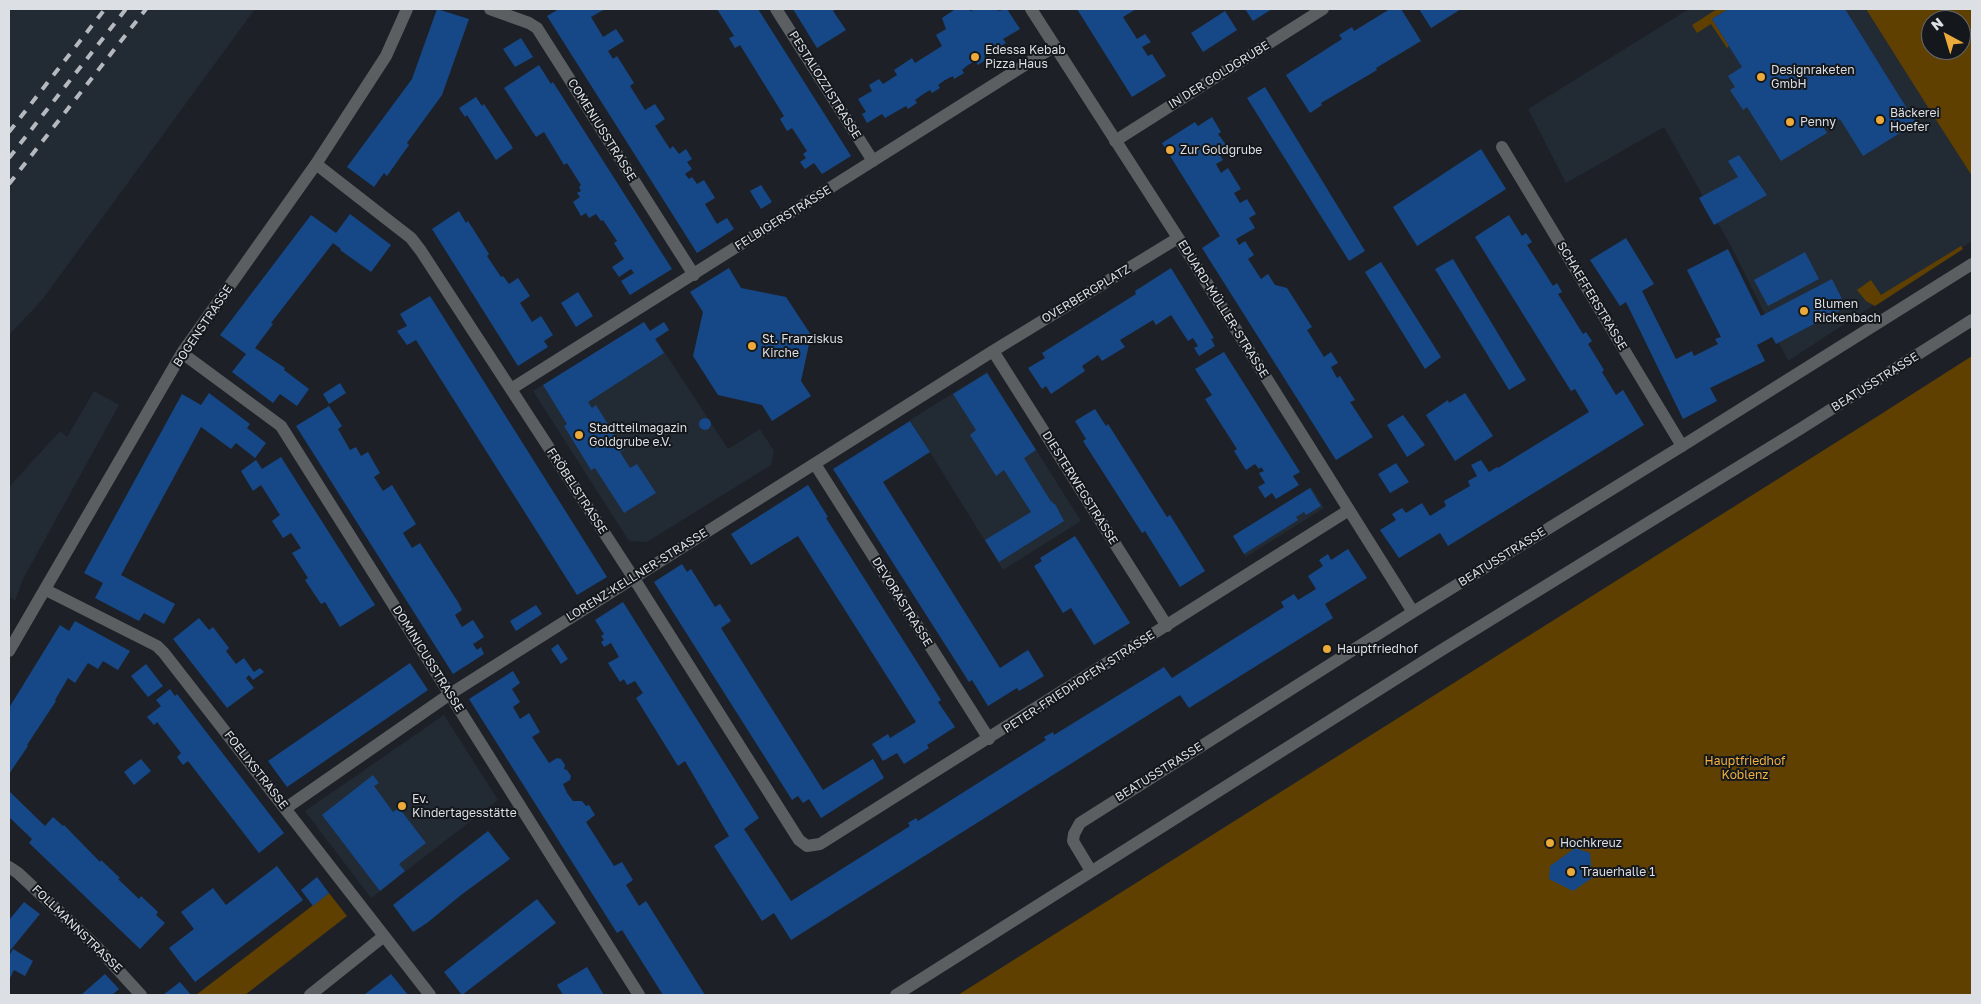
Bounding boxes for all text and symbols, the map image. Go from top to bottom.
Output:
north arrow [1921,10,1971,60]
text: N [1927,14,1946,34]
street label: PESTALOZZISTRASSE [786,28,864,142]
street label: IN DER GOLDGRUBE [1166,38,1272,112]
place label: Edessa Kebab Pizza Haus [985,43,1066,71]
marker: Edessa Kebab Pizza Haus [969,51,981,63]
place label: Designraketen GmbH [1771,63,1855,91]
marker: Designraketen GmbH [1755,71,1767,83]
street label: COMENIUSSTRASSE [565,76,639,184]
place label: Bäckerei Hoefer [1890,106,1940,134]
marker: Bäckerei Hoefer [1874,114,1886,126]
place label: Penny [1800,115,1836,129]
marker: Penny [1784,116,1796,128]
place label: Zur Goldgrube [1180,143,1262,157]
marker: Zur Goldgrube [1164,144,1176,156]
street label: FELBIGERSTRASSE [732,183,834,253]
street label: EDUARD-MÜLLER-STRASSE [1175,237,1271,381]
street label: SCHAEFFERSTRASSE [1554,239,1630,353]
street label: OVERBERGPLATZ [1039,262,1133,326]
street label: BOGENSTRASSE [170,282,236,370]
place label: Blumen Rickenbach [1814,297,1881,325]
marker: Blumen Rickenbach [1798,305,1810,317]
place label: St. Franziskus Kirche [762,332,843,360]
marker: St. Franziskus Kirche [746,340,758,352]
street label: BEATUSSTRASSE [1829,349,1921,415]
place label: Stadtteilmagazin Goldgrube e.V. [589,421,687,449]
marker: Stadtteilmagazin Goldgrube e.V. [573,429,585,441]
street label: DIESTERWEGSTRASSE [1039,429,1121,547]
street label: FRÖBELSTRASSE [544,445,610,537]
street label: BEATUSSTRASSE [1456,524,1548,590]
street label: LORENZ-KELLNER-STRASSE [564,525,710,625]
street label: DEVORASTRASSE [869,555,935,649]
street label: DOMINICUSSTRASSE [389,603,467,715]
street label: PETER-FRIEDHOFEN-STRASSE [1001,628,1157,736]
place label: Hauptfriedhof [1337,642,1418,656]
marker: Hauptfriedhof [1321,643,1333,655]
street label: FOELIXSTRASSE [221,728,291,812]
street label: BEATUSSTRASSE [1113,739,1205,805]
park label: Hauptfriedhof Koblenz [1705,754,1785,782]
place label: Ev. Kindertagesstätte [412,792,517,820]
marker: Ev. Kindertagesstätte [396,800,408,812]
place label: Hochkreuz [1560,836,1622,850]
marker: Hochkreuz [1544,837,1556,849]
place label: Trauerhalle 1 [1581,865,1655,879]
marker: Trauerhalle 1 [1565,866,1577,878]
street label: FOLLMANNSTRASSE [29,882,125,976]

